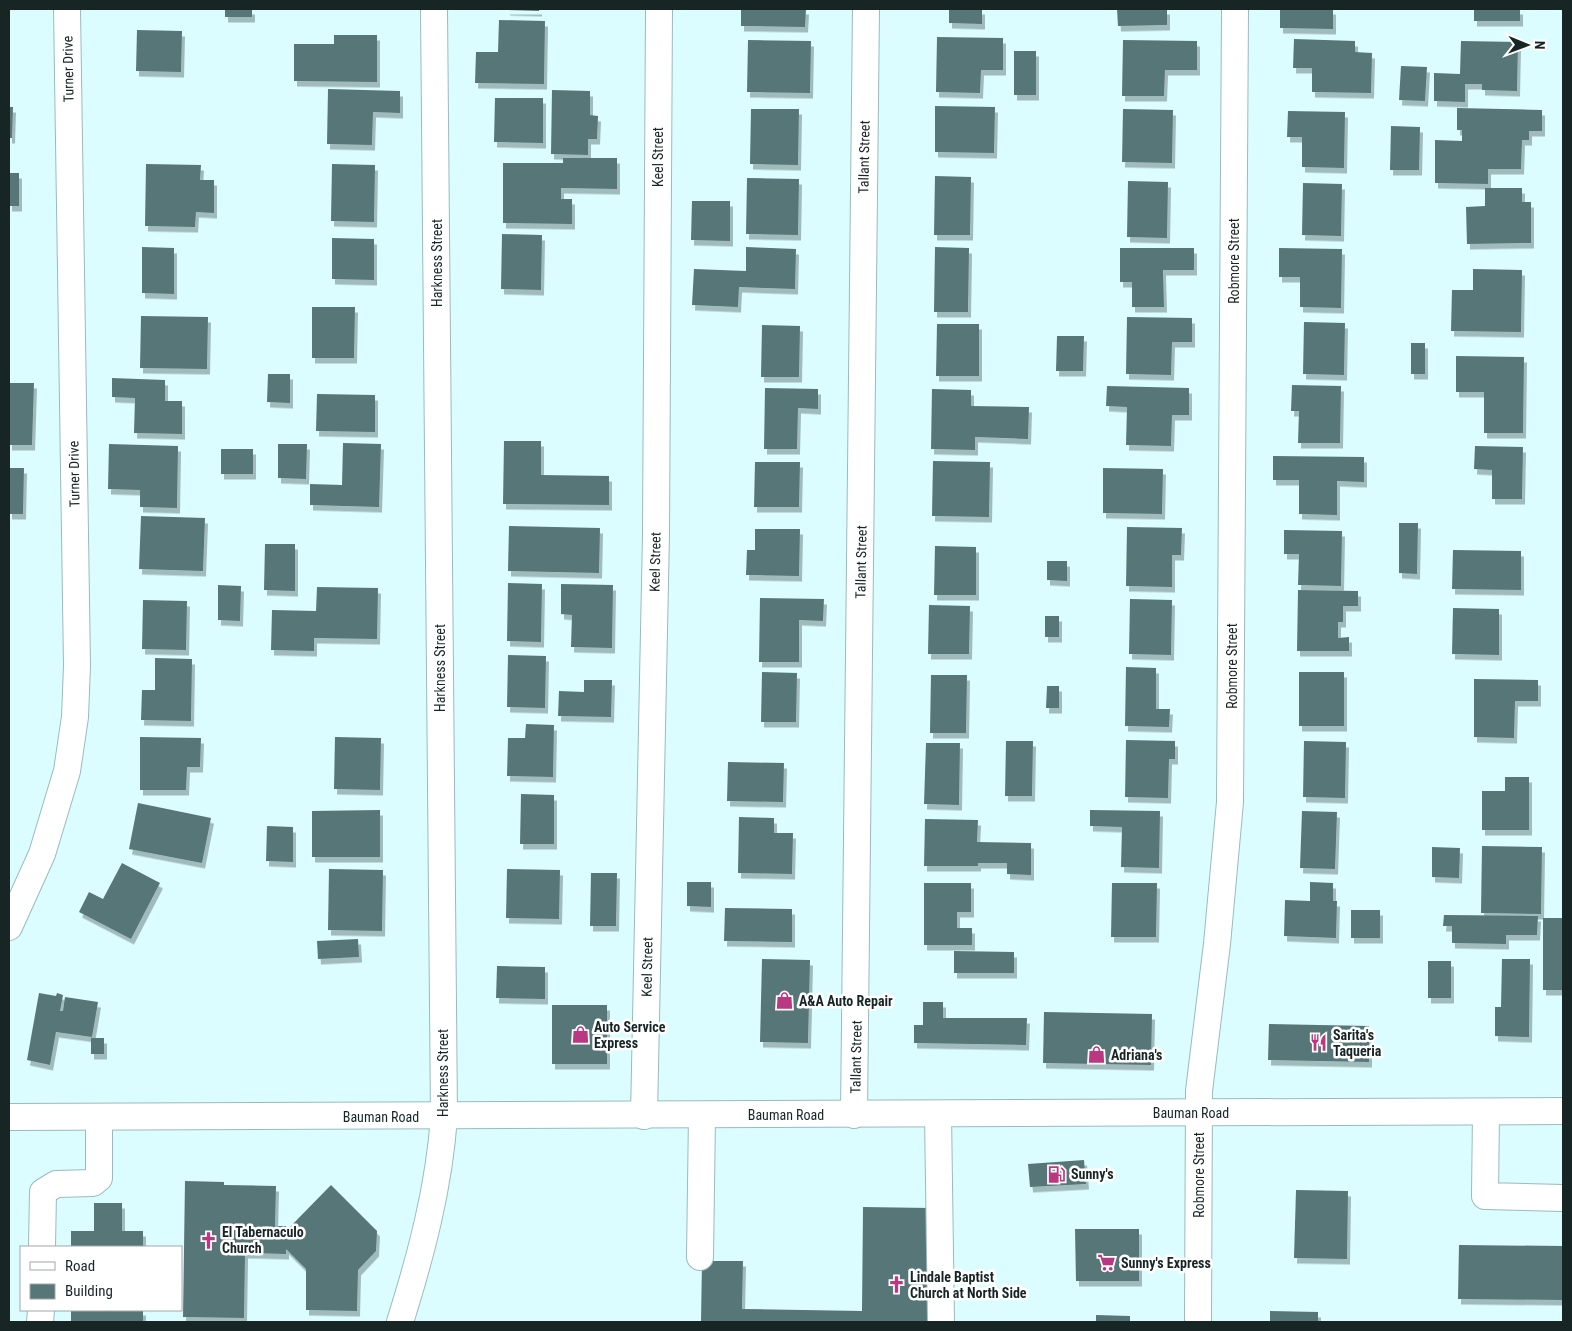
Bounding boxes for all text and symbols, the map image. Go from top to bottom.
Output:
north arrow [1502,20,1552,70]
street label: Turner Drive [59,35,77,102]
text: N [1532,41,1548,50]
street label: Tallant Street [855,120,873,194]
street label: Keel Street [650,127,666,187]
street label: Robmore Street [1226,218,1242,304]
street label: Harkness Street [429,219,445,307]
street label: Turner Drive [65,440,83,507]
street label: Tallant Street [852,525,870,599]
street label: Keel Street [646,532,664,592]
street label: Robmore Street [1224,623,1240,709]
street label: Harkness Street [432,624,448,712]
street label: Keel Street [638,937,656,997]
shop icon: A&A Auto Repair [775,991,795,1011]
place label: A&A Auto Repair [799,993,893,1009]
place label: Auto Service Express [594,1019,666,1051]
street label: Tallant Street [847,1020,865,1094]
shop icon: Auto Service Express [570,1025,590,1045]
place label: Sarita's Taqueria [1333,1027,1382,1059]
street label: Harkness Street [435,1029,451,1117]
restaurant icon: Sarita's Taqueria [1309,1033,1329,1053]
shop icon: Adriana's [1087,1045,1107,1065]
place label: Adriana's [1111,1047,1162,1063]
street label: Bauman Road [1153,1105,1229,1121]
street label: Bauman Road [748,1107,824,1123]
street label: Bauman Road [343,1109,419,1125]
street label: Robmore Street [1191,1132,1207,1218]
fuel station icon: Sunny's [1047,1164,1067,1184]
place label: Sunny's [1071,1166,1114,1182]
place label: El Tabernaculo Church [222,1224,304,1256]
church icon: El Tabernaculo Church [198,1230,218,1250]
legend [20,1246,182,1311]
supermarket icon: Sunny's Express [1097,1253,1117,1273]
place label: Sunny's Express [1121,1255,1211,1271]
text: Road [65,1257,95,1275]
place label: Lindale Baptist Church at North Side [910,1269,1027,1301]
church icon: Lindale Baptist Church at North Side [886,1275,906,1295]
text: Building [65,1282,113,1300]

